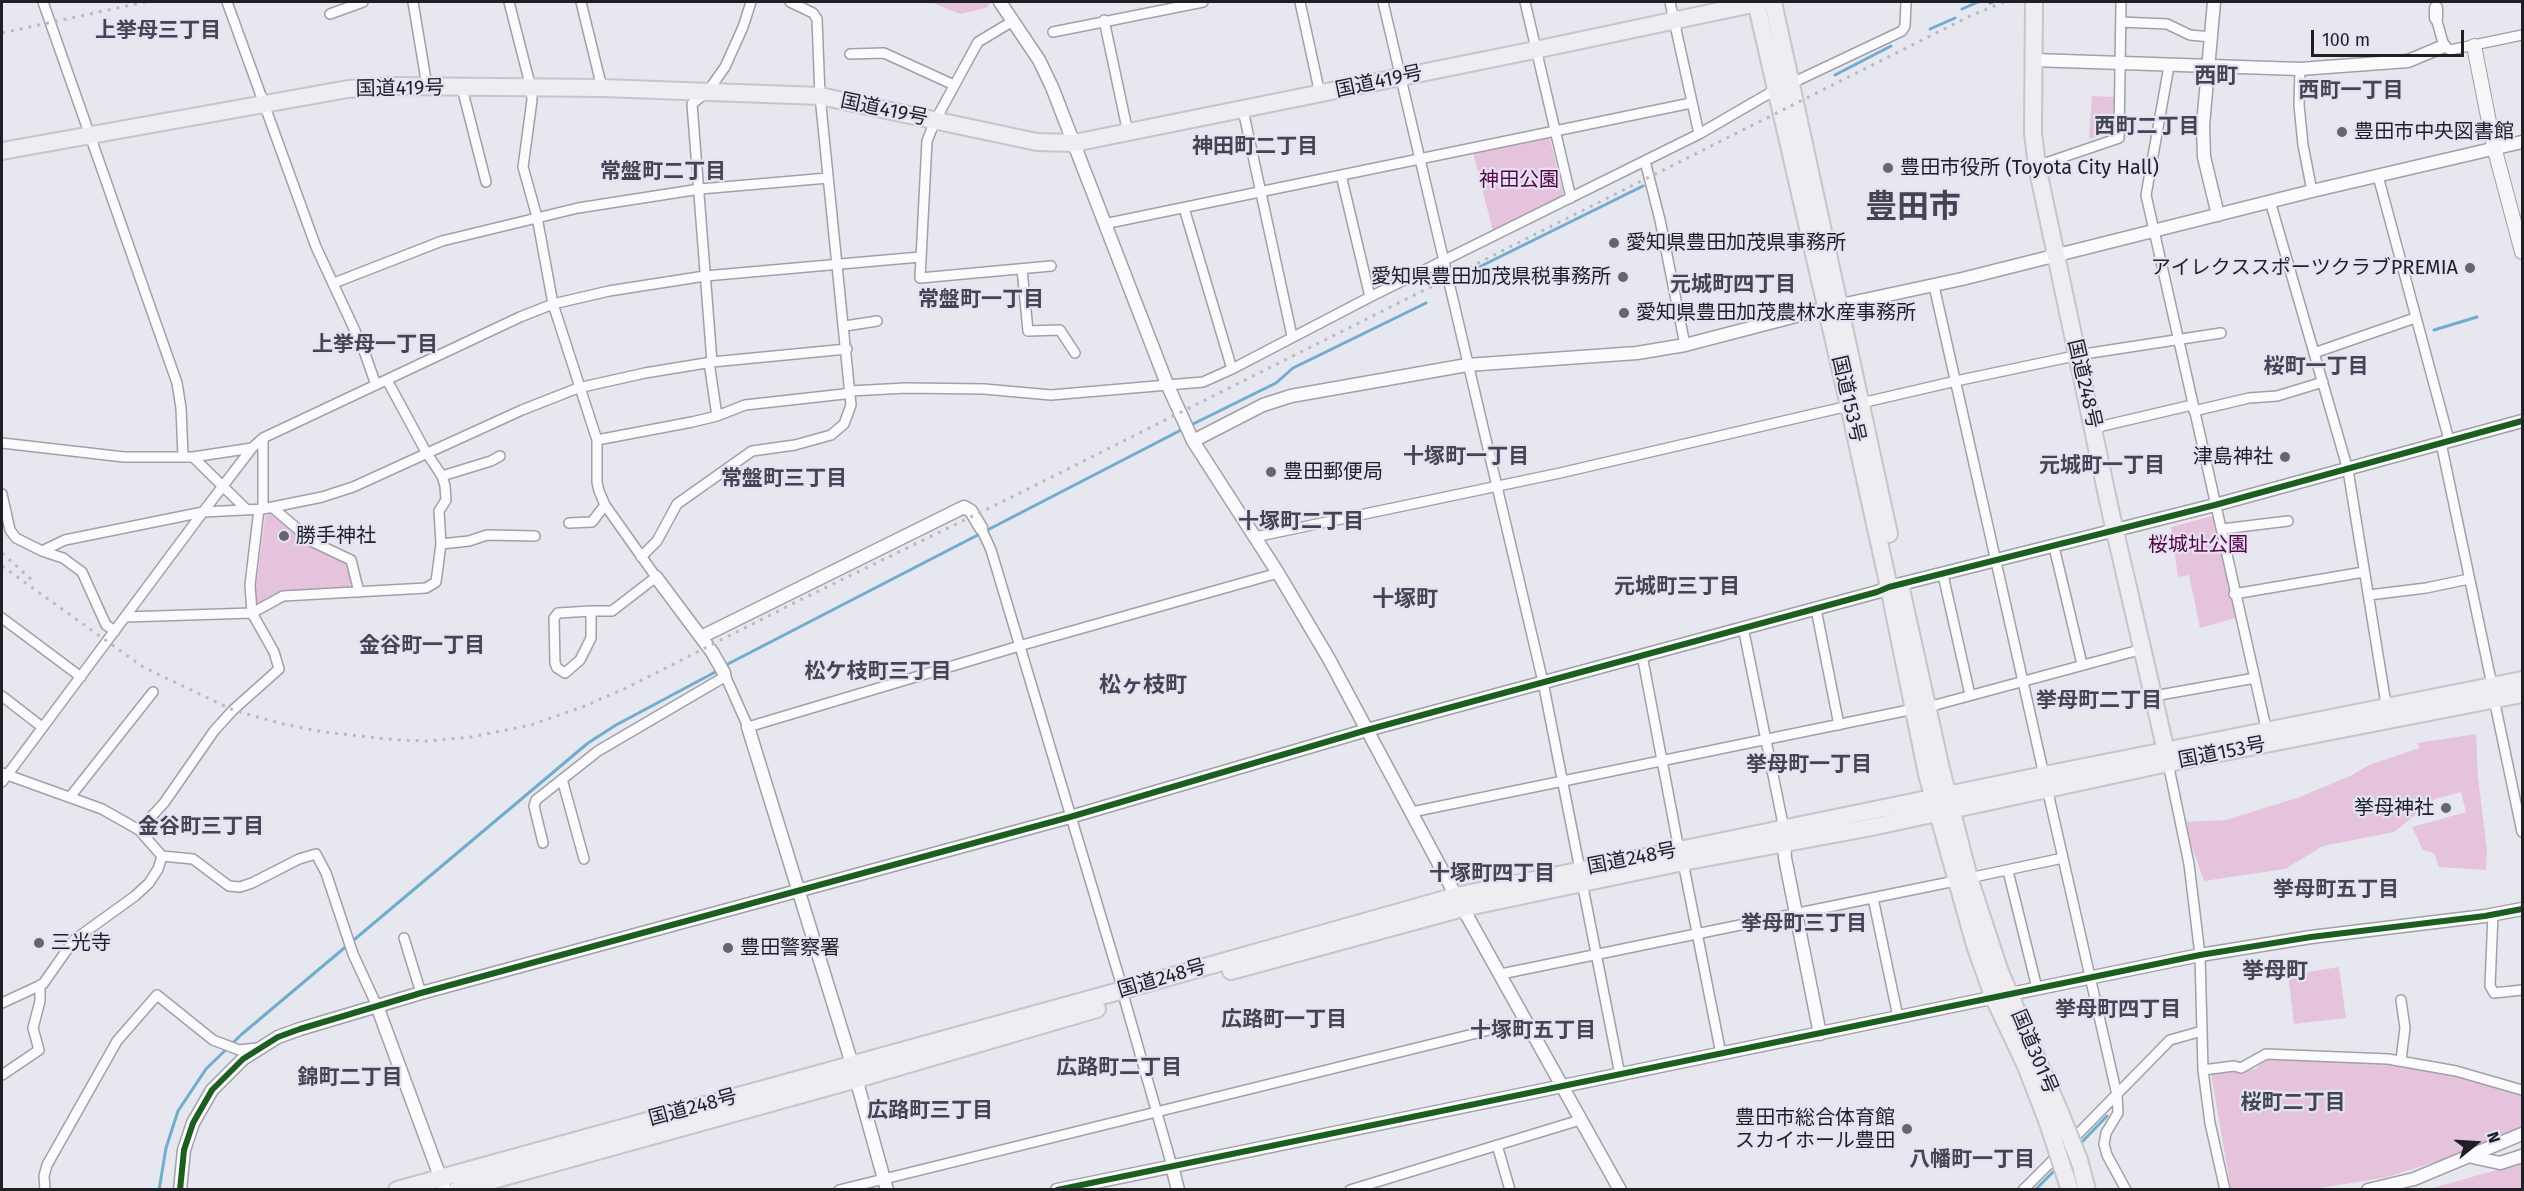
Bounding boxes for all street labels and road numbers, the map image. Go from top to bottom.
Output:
street label: 国道419号 [1333,61,1425,103]
street label: 国道419号 [355,76,445,102]
street label: 国道419号 [838,89,930,131]
street label: 国道248号 [2062,337,2106,431]
street label: 国道153号 [1826,353,1870,445]
street label: 国道153号 [2176,733,2268,773]
street label: 国道248号 [1585,839,1679,879]
street label: 国道248号 [1115,955,1209,1003]
street label: 国道301号 [2006,1006,2062,1098]
street label: 国道248号 [646,1085,740,1131]

